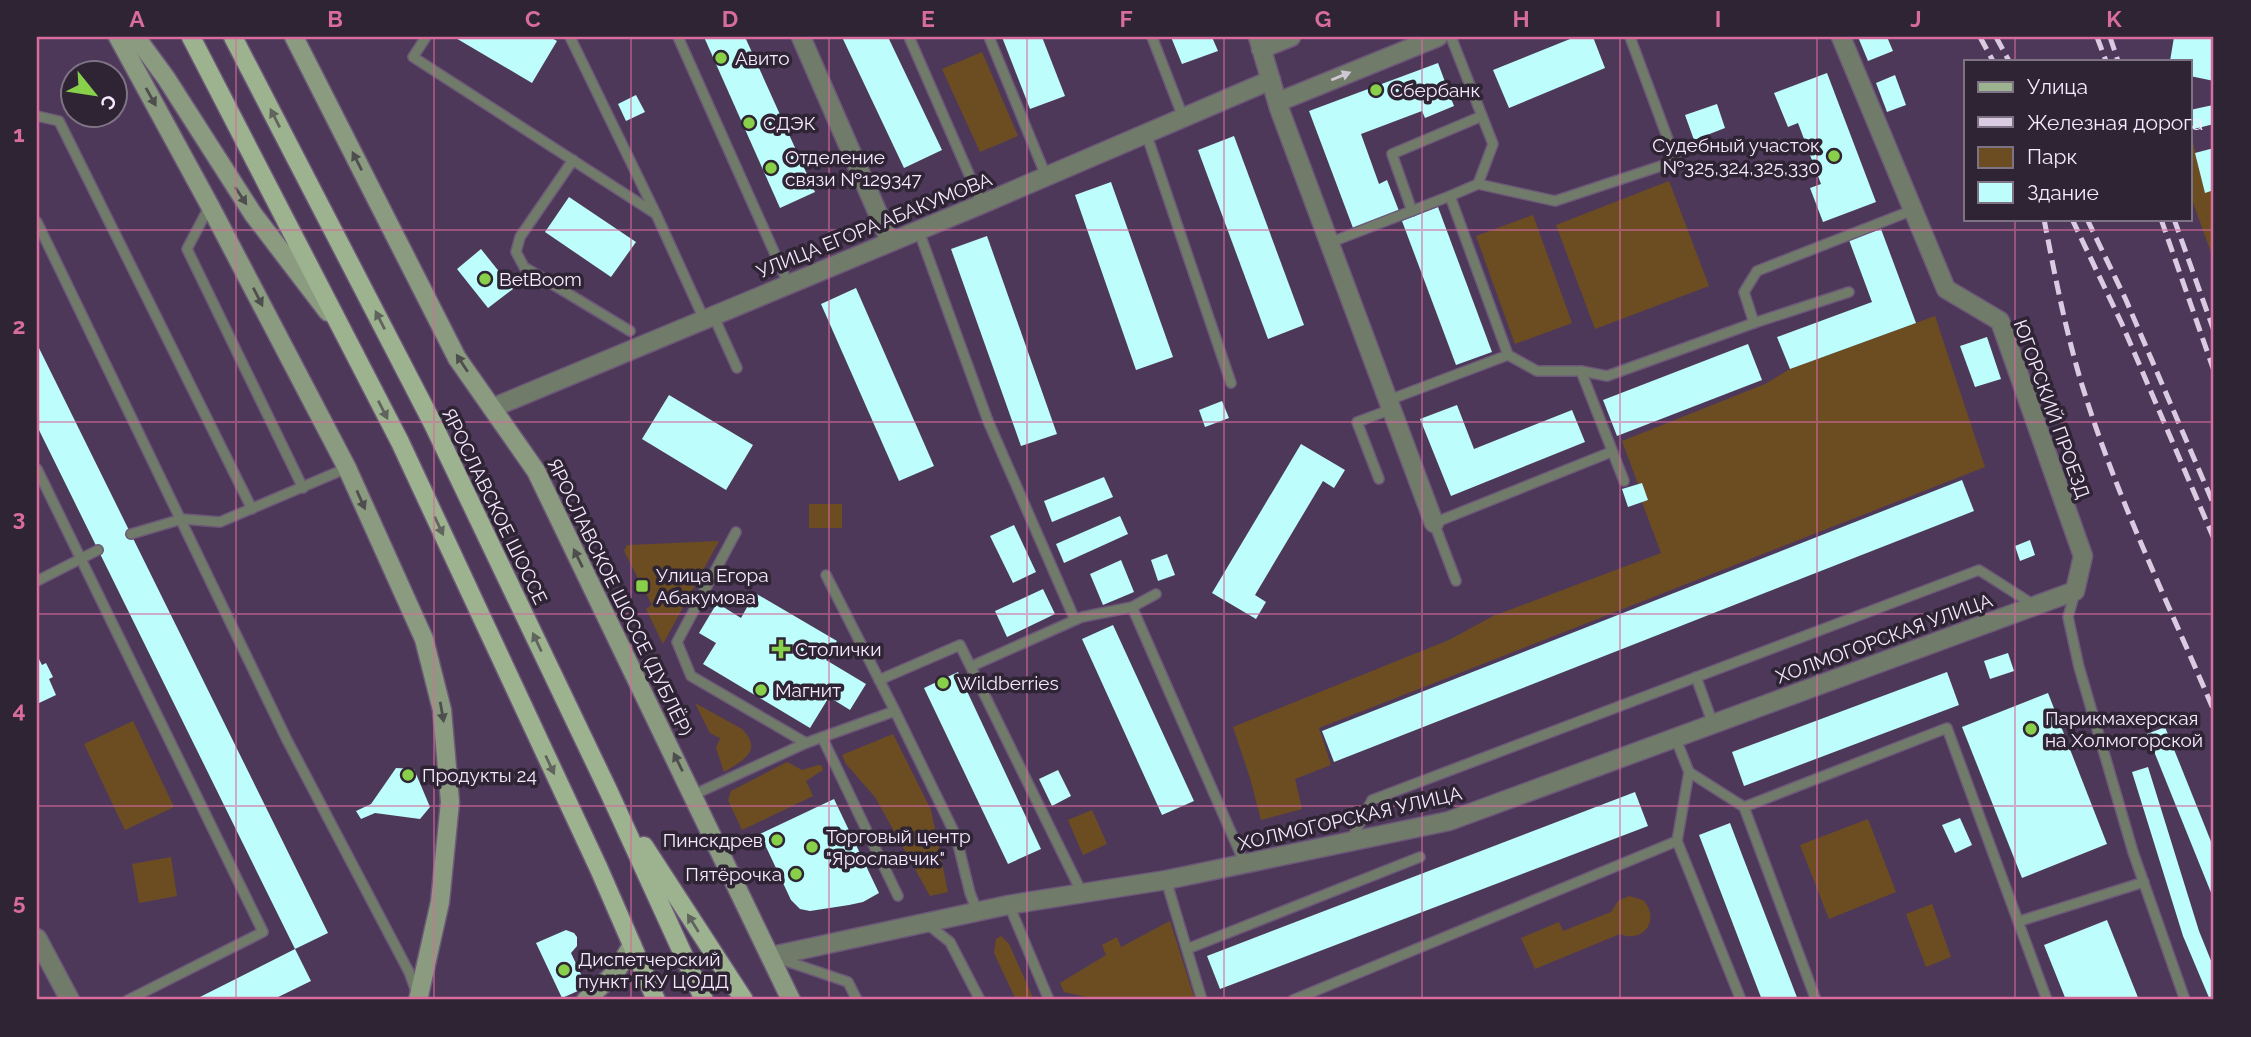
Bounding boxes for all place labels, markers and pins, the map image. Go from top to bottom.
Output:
place label: Авито [735,47,790,69]
marker: Авито [713,50,729,66]
place label: Сбербанк [1390,79,1480,101]
marker: Сбербанк [1368,82,1384,98]
place label: СДЭК [763,112,816,134]
marker: СДЭК [741,115,757,131]
place label: Судебный участок №325,324,325,330 [1652,134,1820,178]
place label: Отделение связи №129347 [785,146,922,190]
marker: Судебный участок №325,324,325,330 [1826,148,1842,164]
marker: Отделение связи №129347 [763,160,779,176]
place label: BetBoom [499,268,582,290]
marker: BetBoom [477,271,493,287]
place label: Улица Егора Абакумова [656,564,769,608]
marker: Улица Егора Абакумова [634,578,650,594]
place label: Столички [795,638,881,660]
marker: Столички [773,641,789,657]
place label: Wildberries [957,672,1059,694]
marker: Wildberries [935,675,951,691]
place label: Магнит [775,679,841,701]
marker: Магнит [753,682,769,698]
place label: Парикмахерская на Холмогорской [2045,707,2203,751]
marker: Парикмахерская на Холмогорской [2023,721,2039,737]
place label: Продукты 24 [422,764,537,786]
marker: Продукты 24 [400,767,416,783]
place label: Торговый центр "Ярославчик" [826,825,971,869]
place label: Пинскдрев [663,829,763,851]
marker: Пинскдрев [769,832,785,848]
marker: Торговый центр "Ярославчик" [804,839,820,855]
place label: Пятёрочка [685,863,782,885]
marker: Пятёрочка [788,866,804,882]
place label: Диспетчерский пункт ГКУ ЦОДД [578,948,729,992]
marker: Диспетчерский пункт ГКУ ЦОДД [556,962,572,978]

